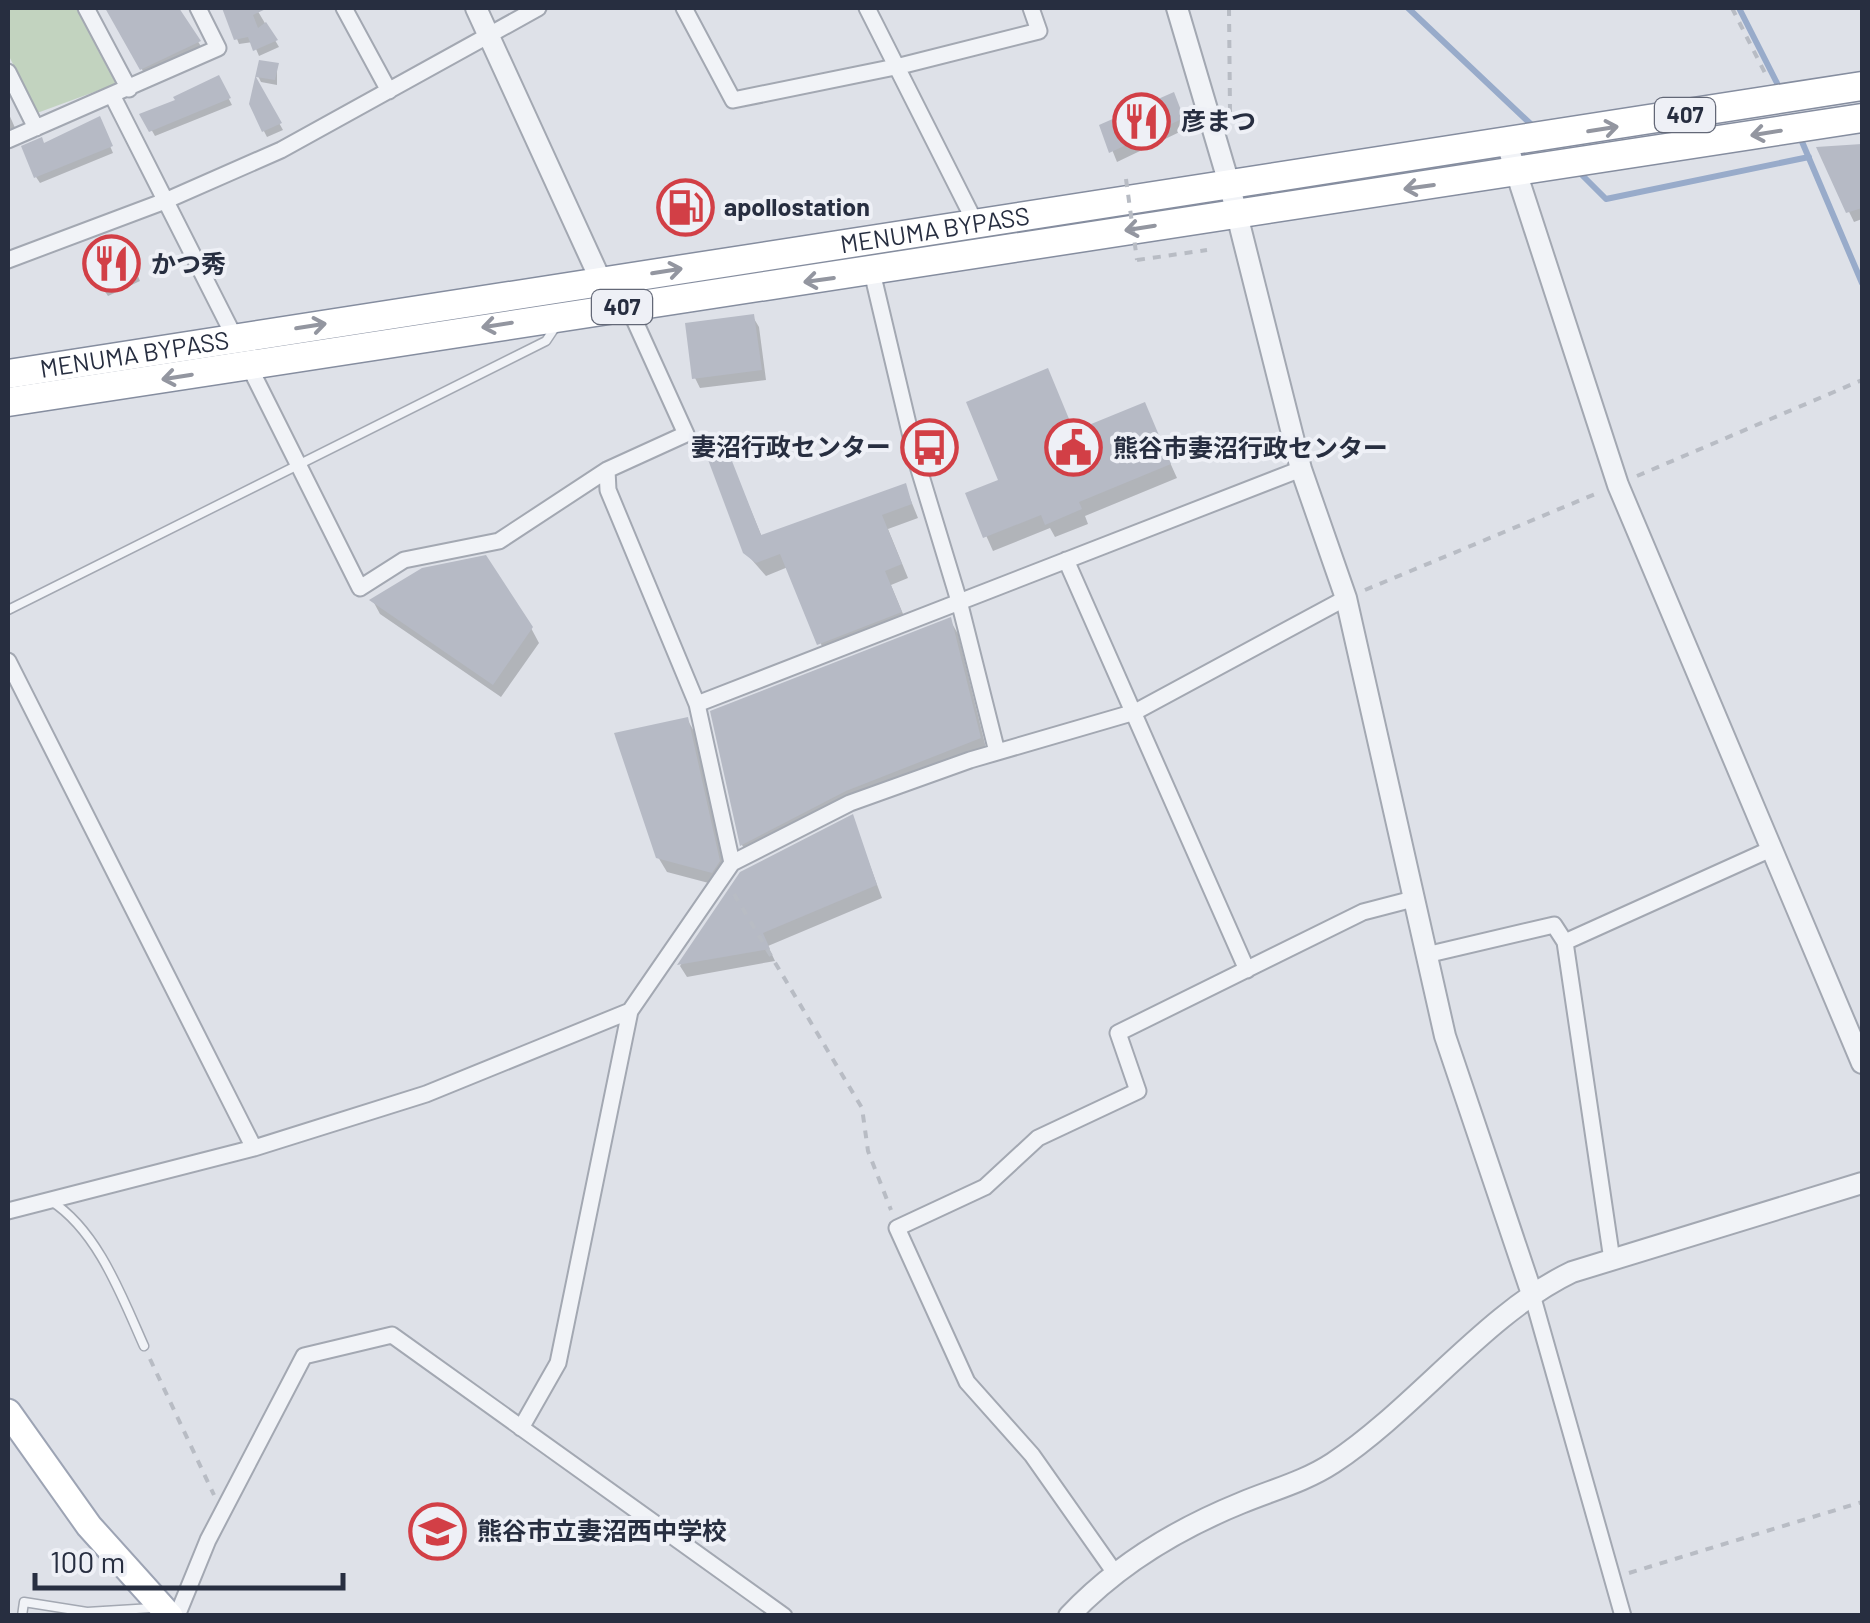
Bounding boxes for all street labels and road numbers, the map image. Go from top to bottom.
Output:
road number: 407 [1655,98,1715,132]
street label: MENUMA BYPASS [838,200,1031,259]
road number: 407 [592,290,652,324]
street label: MENUMA BYPASS [38,324,231,383]

